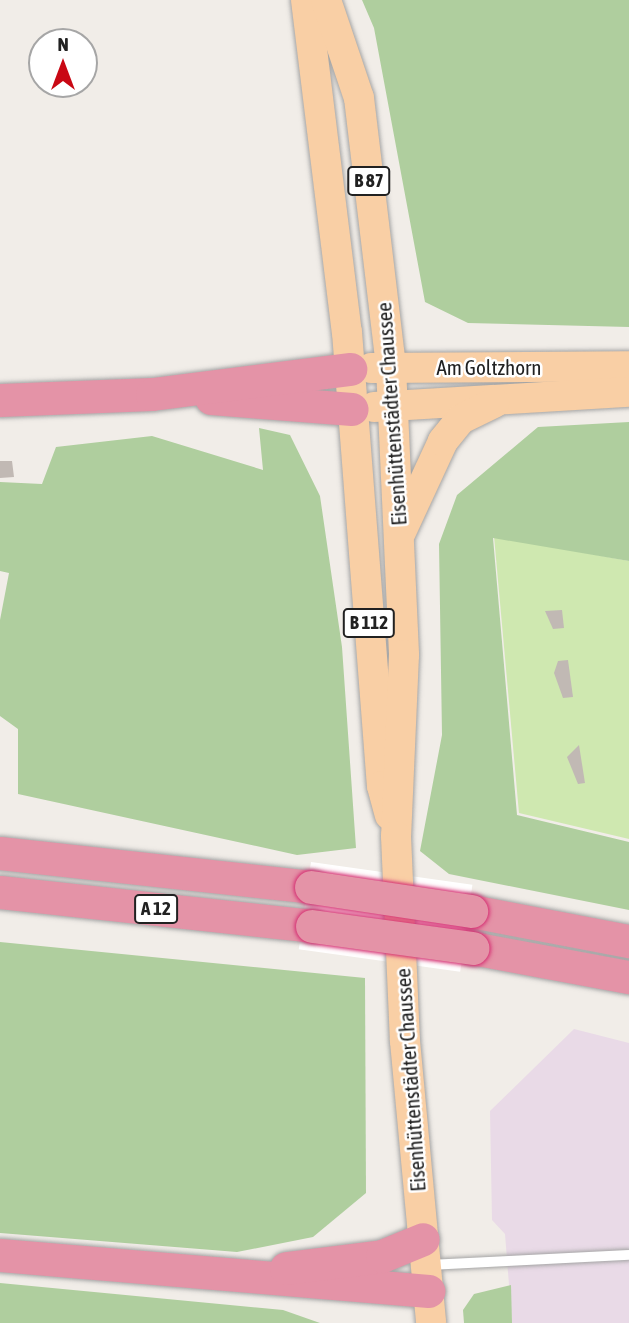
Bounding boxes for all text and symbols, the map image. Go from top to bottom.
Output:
north arrow [28,28,98,98]
text: N [57,33,69,55]
road number: B 87 [346,166,392,196]
street label: Eisenhüttenstädter Chaussee [371,301,411,527]
street label: Am Goltzhorn [437,354,541,380]
road number: B 112 [343,608,395,638]
road number: A 12 [133,894,179,925]
street label: Eisenhüttenstädter Chaussee [390,967,430,1193]

